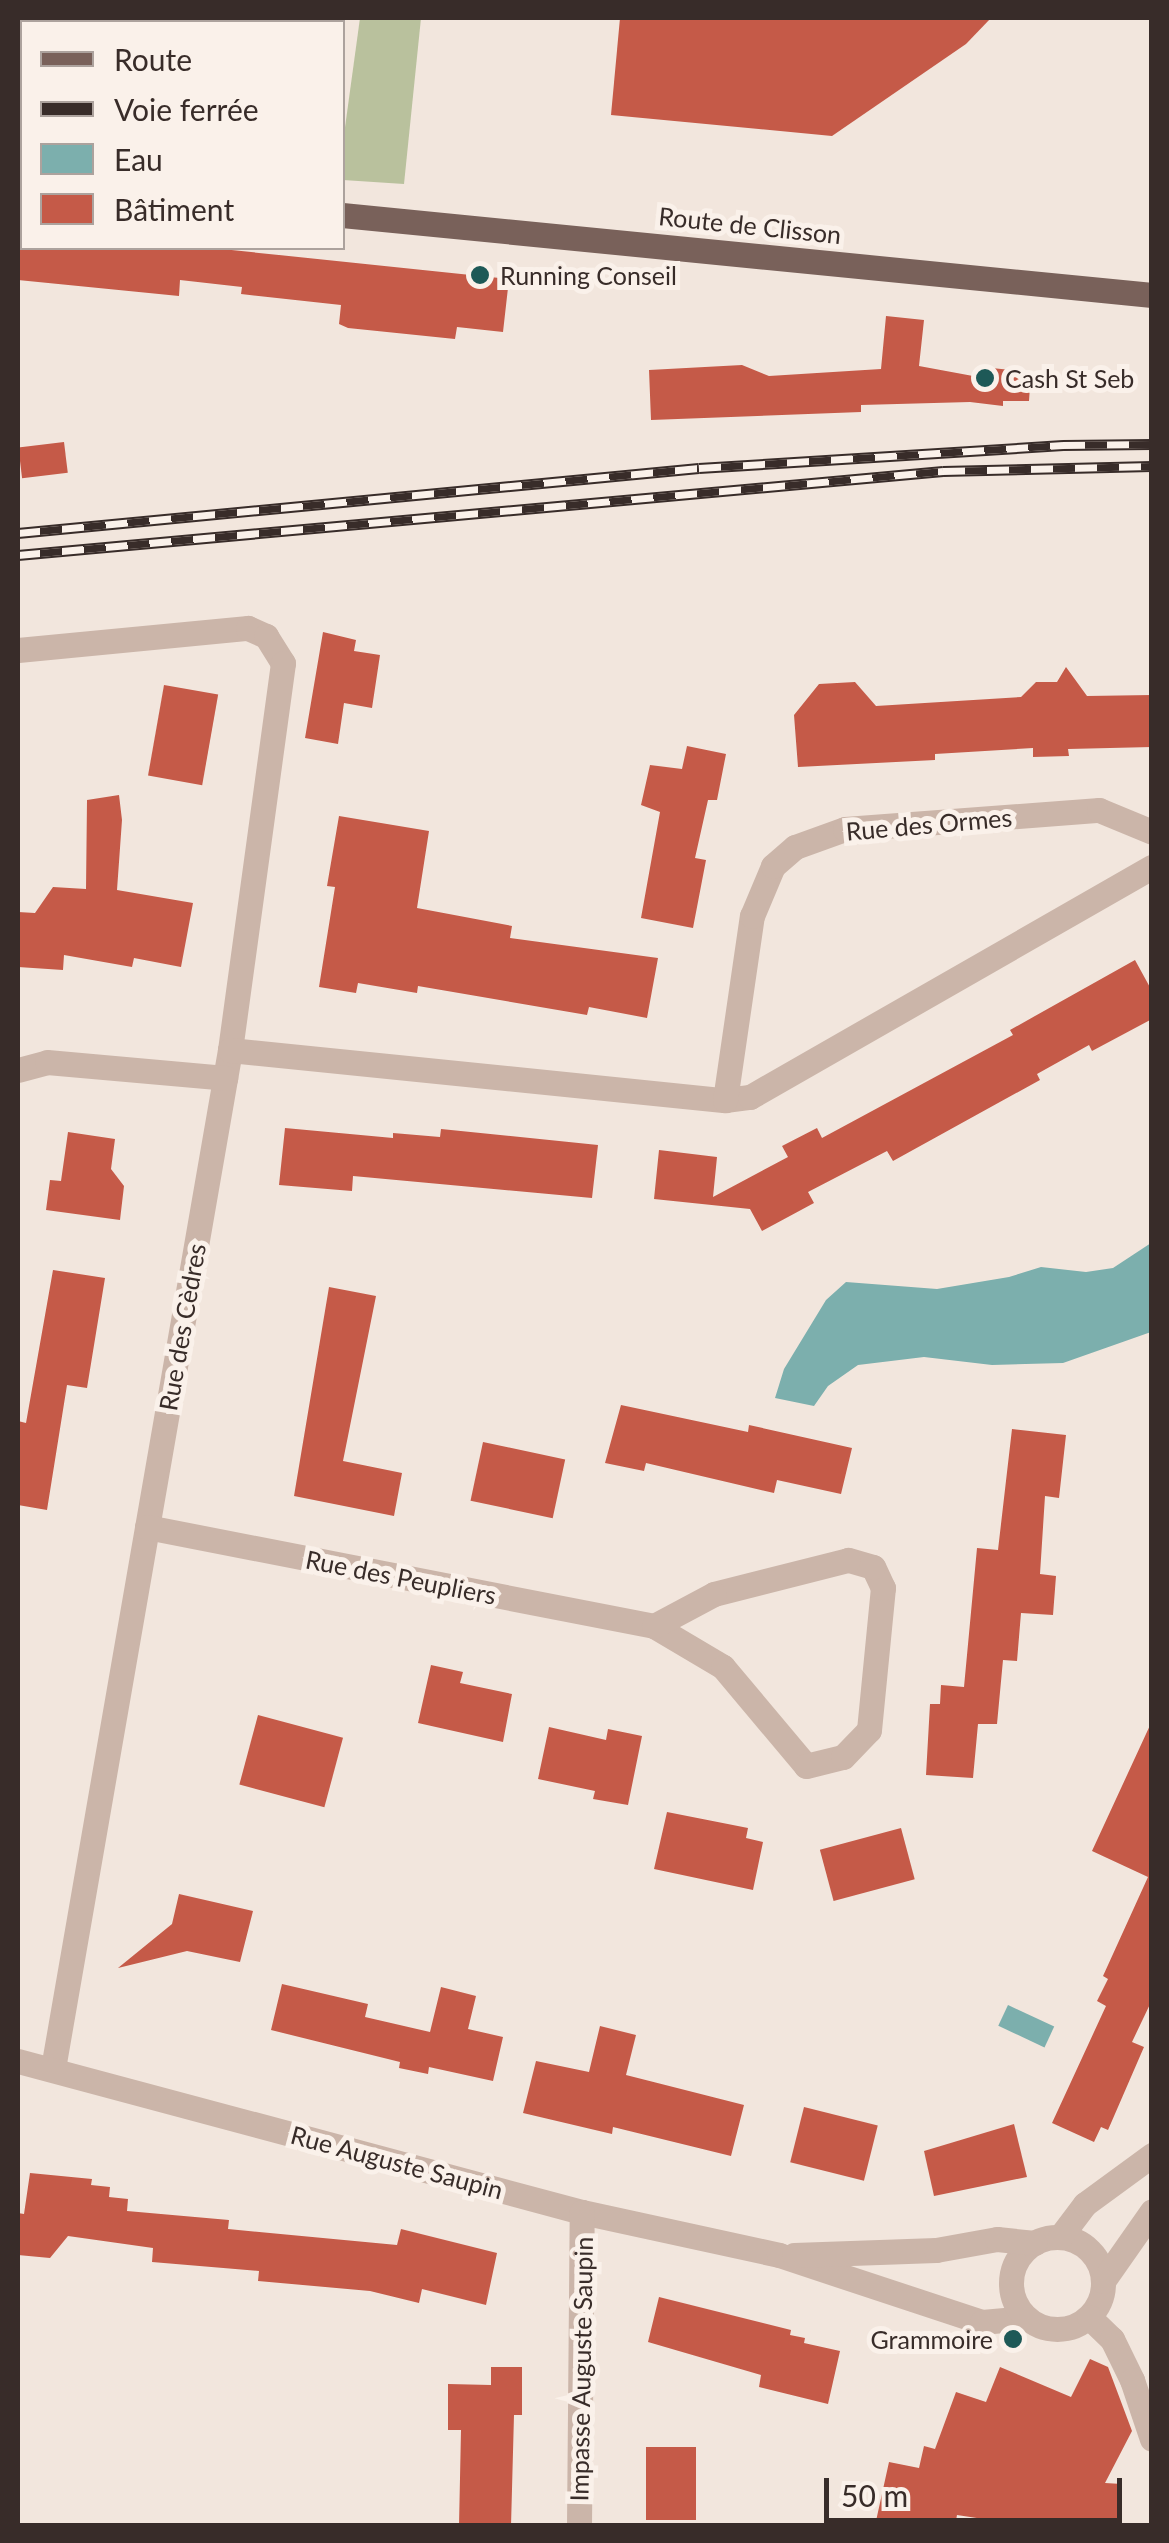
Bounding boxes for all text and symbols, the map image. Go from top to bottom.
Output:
legend [20,20,345,250]
text: Route [114,41,192,77]
text: Voie ferrée [114,91,259,127]
text: Eau [114,141,163,177]
text: Bâtiment [114,191,234,227]
street label: Route de Clisson [657,200,843,250]
place label: Running Conseil [500,260,677,290]
marker: Running Conseil [469,264,491,286]
place label: Cash St Seb [1005,363,1134,393]
marker: Cash St Seb [974,367,996,389]
street label: Rue des Ormes [845,802,1013,846]
street label: Rue des Cèdres [153,1241,211,1413]
street label: Rue des Peupliers [303,1544,499,1610]
street label: Rue Auguste Saupin [287,2119,507,2205]
street label: Impasse Auguste Saupin [564,2236,598,2502]
place label: Grammoire [871,2324,993,2354]
marker: Grammoire [1002,2328,1024,2350]
scale bar [829,2458,1126,2520]
text: 50 m [841,2477,908,2513]

